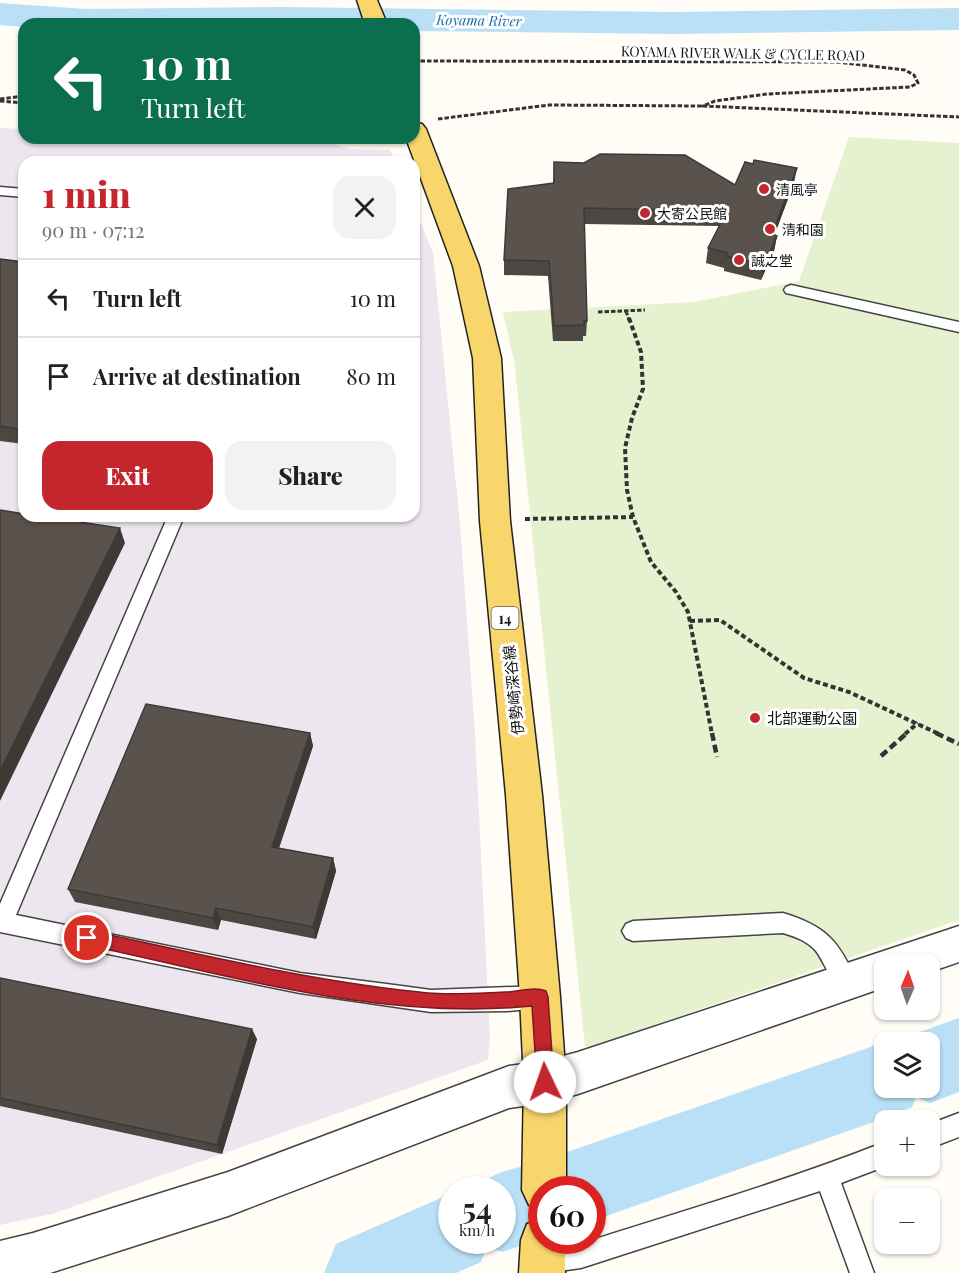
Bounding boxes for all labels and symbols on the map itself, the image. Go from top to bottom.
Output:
water label: Koyama River [435,10,523,30]
street label: KOYAMA RIVER WALK & CYCLE ROAD [621,41,865,65]
place label: 清風亭 [776,180,818,199]
marker: 清風亭 [757,182,771,196]
place label: 大寄公民館 [657,204,727,223]
marker: 大寄公民館 [638,206,652,220]
place label: 清和園 [782,220,824,239]
marker: 清和園 [763,222,777,236]
place label: 誠之堂 [751,251,793,270]
marker: 誠之堂 [732,253,746,267]
road number: 14 [492,607,518,629]
street label: 伊勢崎深谷線 [498,644,528,736]
place label: 北部運動公園 [767,708,857,728]
marker: 北部運動公園 [748,711,762,725]
pin [61,912,112,963]
north arrow [874,954,940,1020]
position arrow [513,1050,577,1114]
speed limit sign: 60 [528,1176,606,1254]

